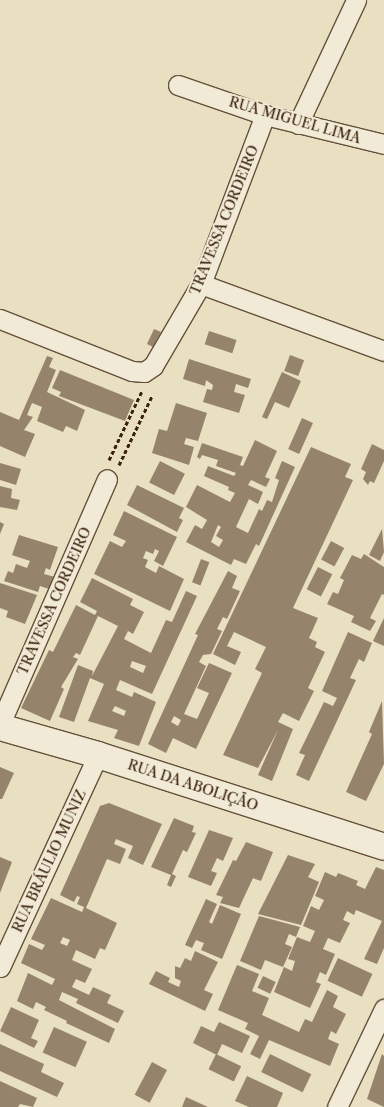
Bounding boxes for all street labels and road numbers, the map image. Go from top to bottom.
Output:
street label: RUA MIGUEL LIMA [227,93,363,147]
street label: TRAVESSA CORDEIRO [186,142,262,298]
street label: TRAVESSA CORDEIRO [14,524,94,678]
street label: RUA DA ABOLIÇÃO [125,756,261,814]
street label: RUA BRÁULIO MUNIZ [8,787,90,935]

